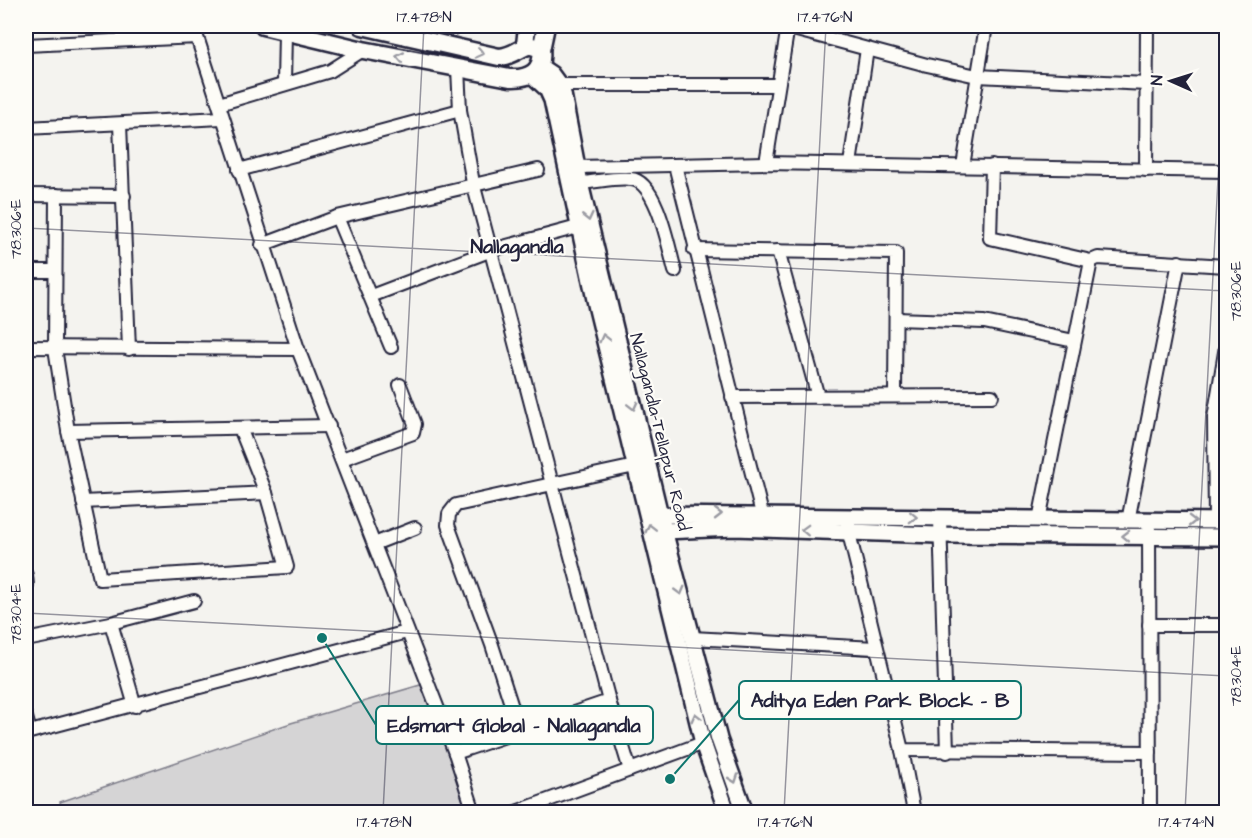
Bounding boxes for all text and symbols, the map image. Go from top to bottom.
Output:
text: 17.478°N [396,7,452,28]
text: 17.476°N [798,7,852,28]
one-way arrow [475,45,485,58]
one-way arrow [395,51,405,64]
north arrow [1141,51,1201,111]
text: N [1146,75,1168,86]
text: 78.306°E [6,199,27,259]
one-way arrow [581,211,594,221]
district label: Nallagandla [470,233,564,262]
text: 78.306°E [1226,261,1247,321]
street label: Nallagandla-Tellapur Road [622,331,697,534]
one-way arrow [598,333,611,343]
one-way arrow [626,401,639,411]
one-way arrow [714,508,723,520]
one-way arrow [908,511,917,523]
one-way arrow [1187,515,1196,527]
one-way arrow [644,523,657,533]
one-way arrow [801,524,810,537]
one-way arrow [1122,530,1131,542]
text: 78.304°E [6,584,27,644]
one-way arrow [673,586,685,596]
text: 78.304°E [1226,646,1247,706]
callout: Aditya Eden Park Block - B [739,681,1021,719]
text: Aditya Eden Park Block - B [751,687,1010,716]
callout: Edsmart Global - Nallagandla [376,706,653,744]
text: Edsmart Global - Nallagandla [387,712,641,741]
one-way arrow [691,712,704,722]
one-way arrow [726,773,739,784]
text: 17.478°N [356,812,412,833]
text: 17.476°N [758,812,812,833]
text: 17.474°N [1158,812,1214,833]

